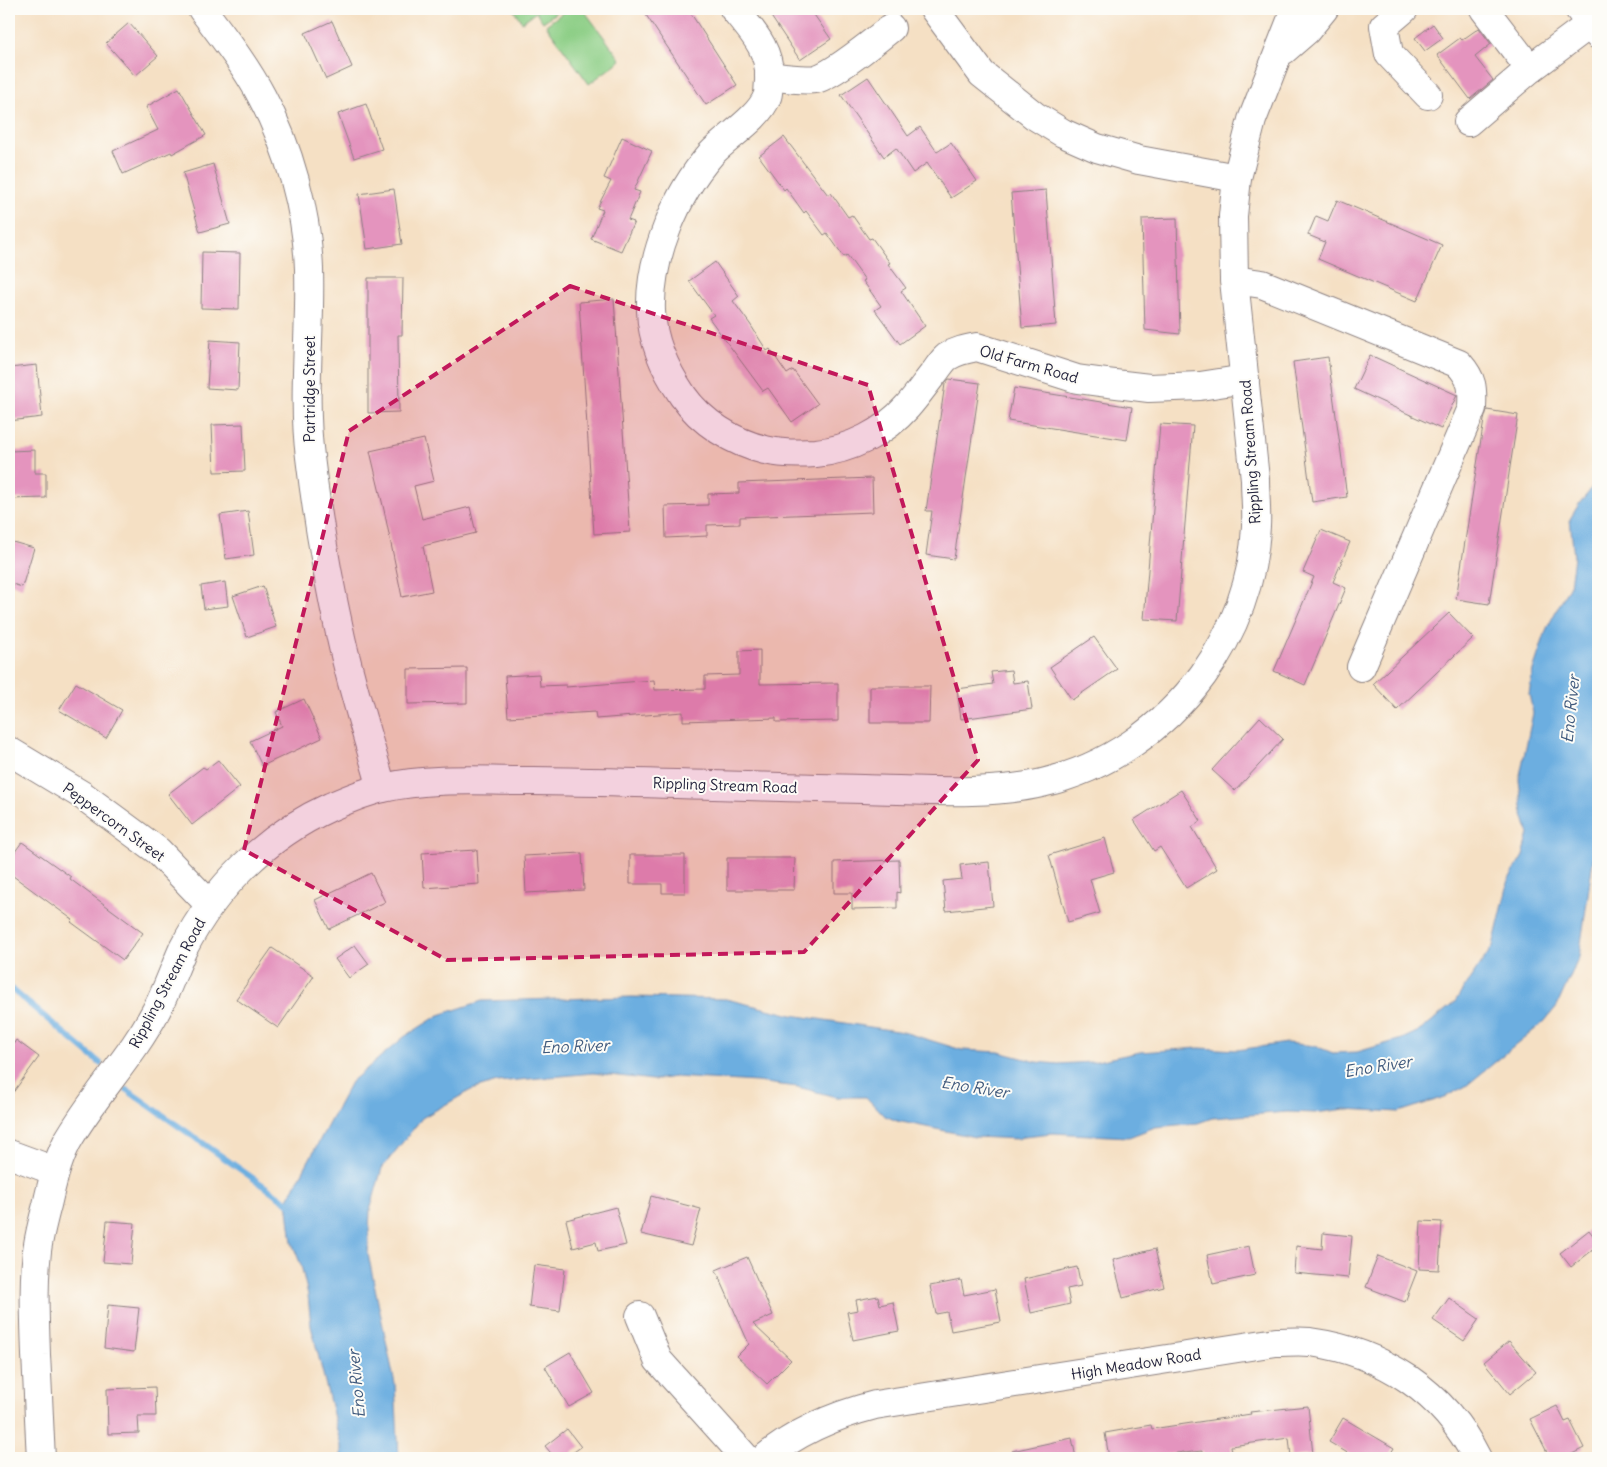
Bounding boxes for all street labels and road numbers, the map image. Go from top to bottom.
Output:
street label: Partridge Street [300,336,319,442]
street label: Old Farm Road [977,341,1081,387]
street label: Rippling Stream Road [1235,379,1265,525]
street label: Rippling Stream Road [652,773,798,797]
street label: Peppercorn Street [59,778,169,866]
street label: Rippling Stream Road [125,915,209,1051]
street label: High Meadow Road [1070,1344,1202,1384]

